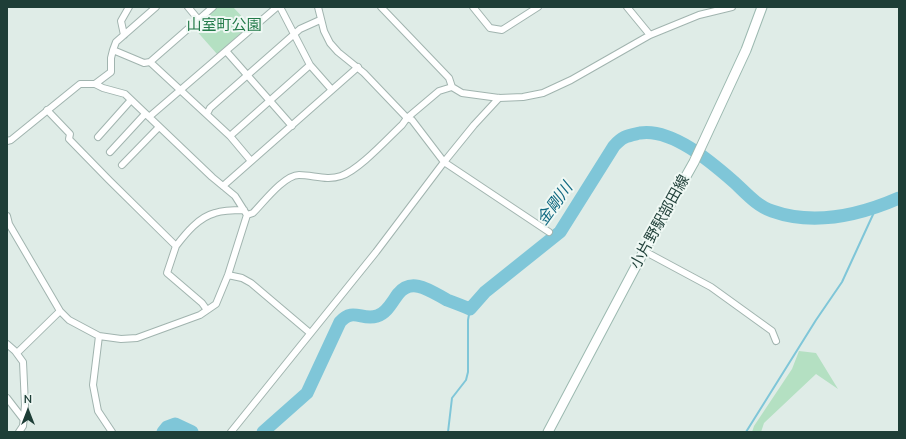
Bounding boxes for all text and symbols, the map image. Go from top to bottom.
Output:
park label: 山室町公園 [187,16,261,34]
street label: 小片野駅部田線 [627,172,693,272]
water label: 金剛川 [533,179,577,229]
north arrow [8,391,48,431]
text: N [24,392,32,406]

